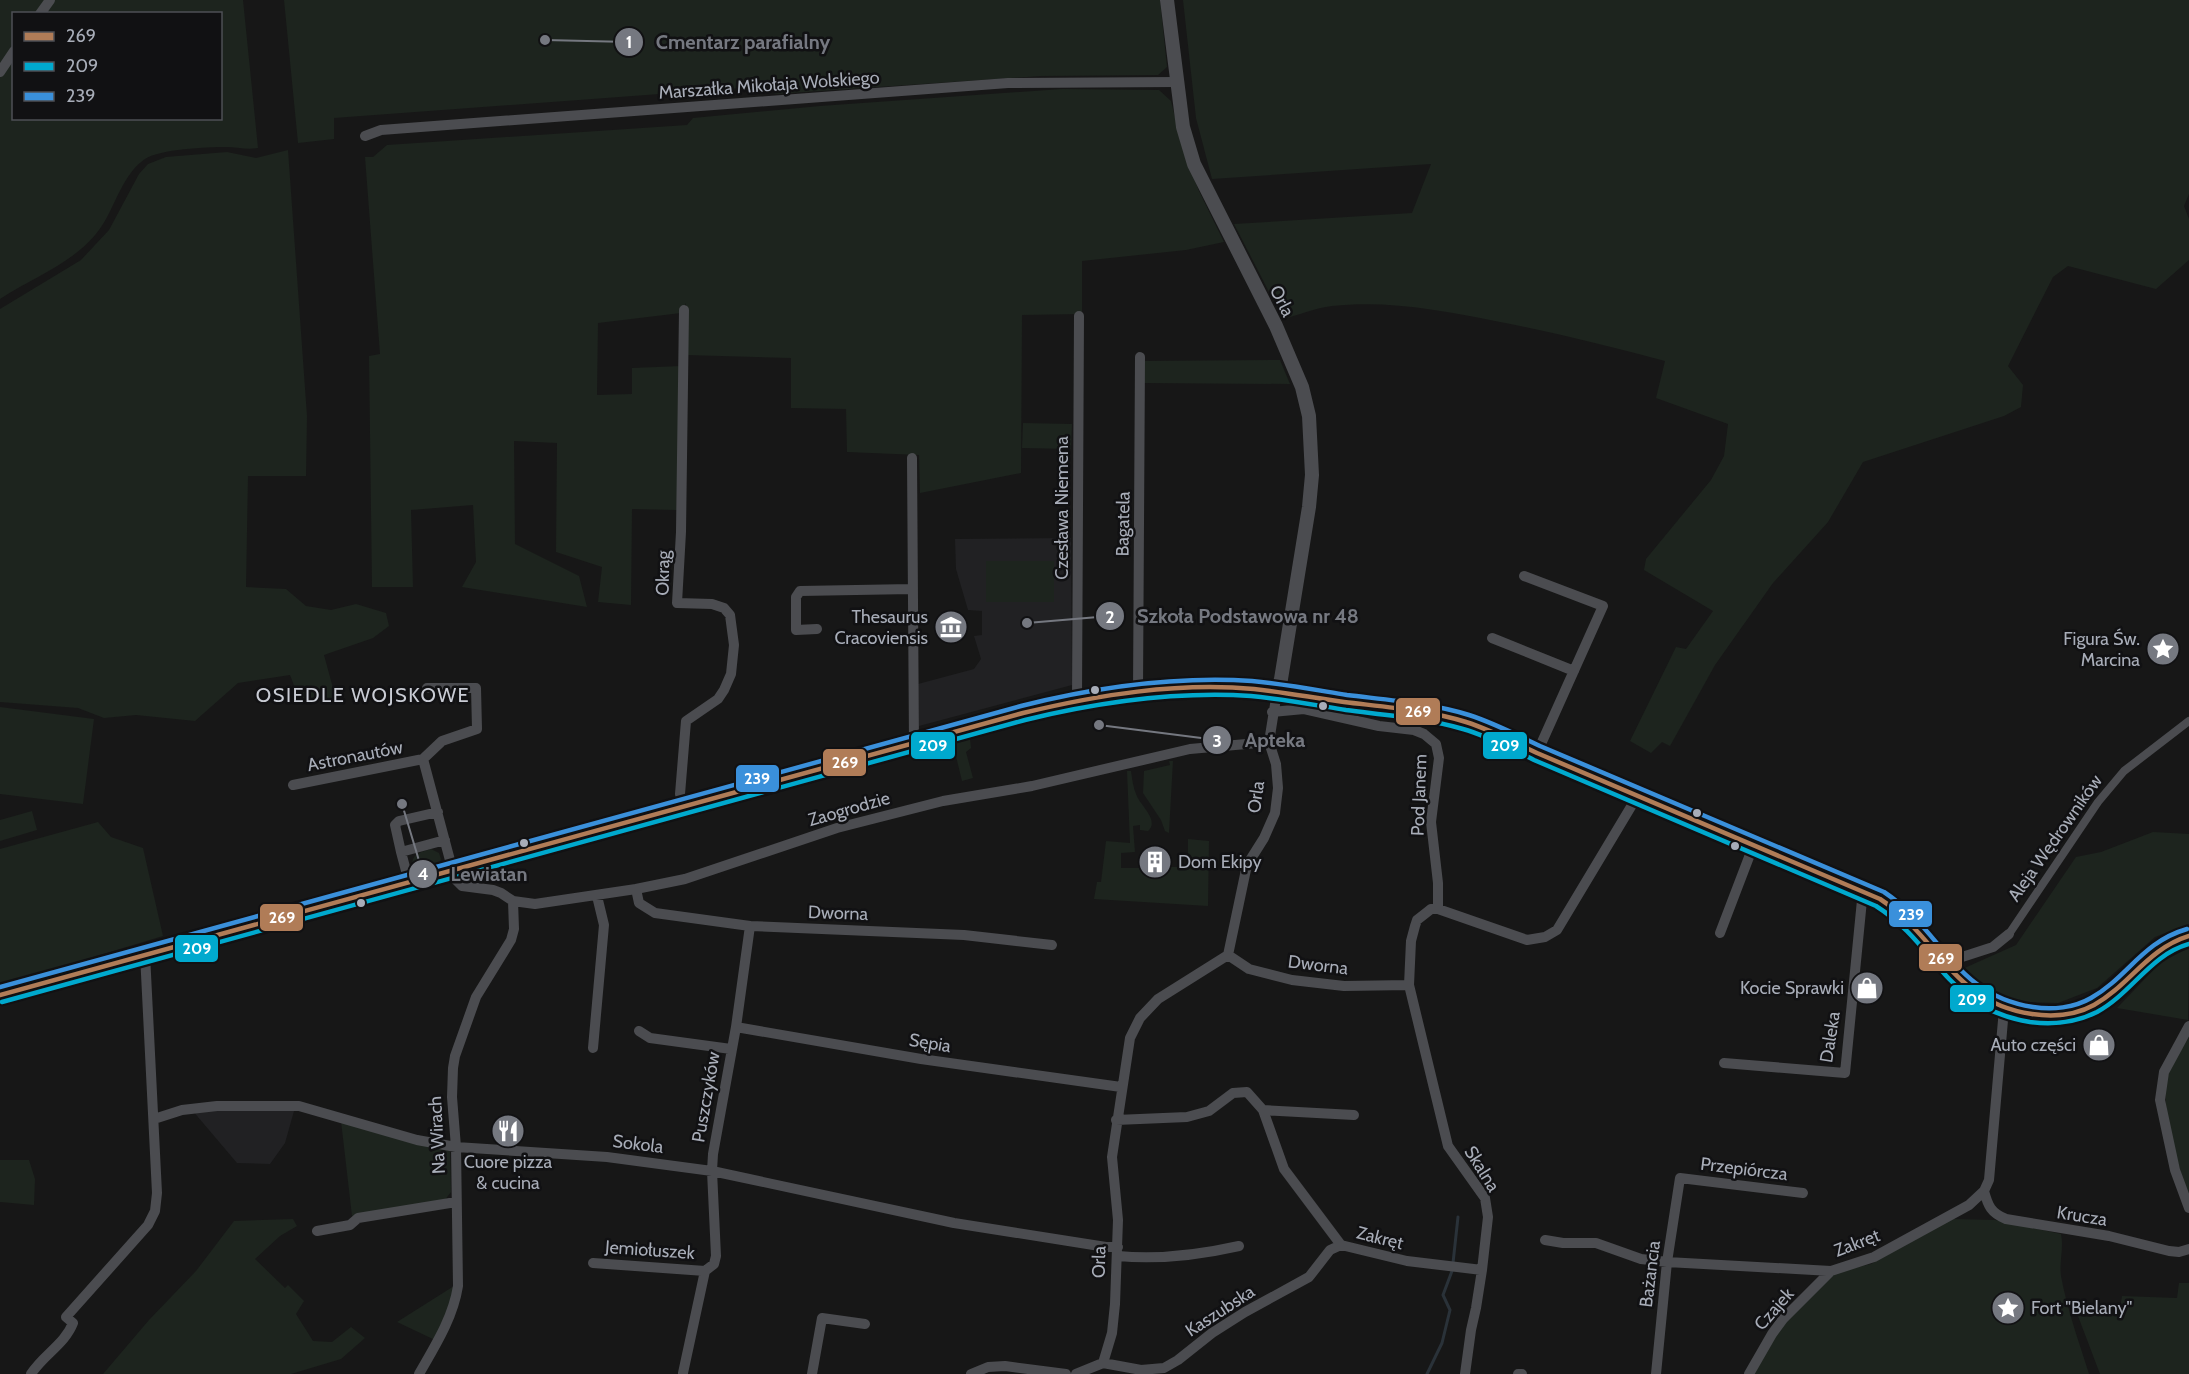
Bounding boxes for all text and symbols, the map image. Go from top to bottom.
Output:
legend [12,12,222,120]
callout: Cmentarz parafialny [614,23,843,61]
text: 269 [66,25,96,47]
text: Cmentarz parafialny [656,30,830,54]
text: 1 [626,31,632,53]
text: 209 [66,55,98,77]
street label: Marszałka Mikołaja Wolskiego [658,66,880,104]
text: 239 [66,85,95,107]
street label: Orla [1265,282,1299,321]
street label: Czesława Niemena [1051,436,1073,580]
street label: Bagatela [1111,491,1135,557]
street label: Okrąg [652,549,674,596]
callout: Szkoła Podstawowa nr 48 [1095,597,1371,635]
text: Szkoła Podstawowa nr 48 [1137,604,1359,628]
place label: Thesaurus Cracoviensis [834,606,928,649]
text: 2 [1105,606,1115,628]
museum icon: Thesaurus Cracoviensis [933,609,969,645]
place label: Figura Św. Marcina [2063,628,2140,671]
place icon: Figura Św. Marcina [2145,631,2181,667]
district label: OSIEDLE WOJSKOWE [256,683,470,707]
unlabelled marker [1089,684,1101,696]
line badge: 269 [1395,697,1441,726]
unlabelled marker [1317,700,1329,712]
text: 269 [1405,702,1431,721]
callout: Apteka [1202,721,1317,759]
text: Apteka [1245,728,1305,752]
text: 3 [1212,730,1222,752]
line badge: 209 [910,731,956,760]
line badge: 209 [1482,731,1528,760]
street label: Astronautów [305,736,405,776]
text: 209 [919,736,947,755]
text: 209 [1491,736,1519,755]
line badge: 269 [822,748,867,777]
text: 269 [832,753,858,772]
street label: Pod Janem [1407,754,1431,836]
line badge: 239 [735,764,780,793]
text: 239 [744,769,770,788]
street label: Aleja Wędrowników [2003,770,2107,906]
street label: Orla [1243,779,1269,815]
street label: Zaogrodzie [806,787,892,831]
unlabelled marker [1691,807,1703,819]
unlabelled marker [518,837,530,849]
unlabelled marker [1729,840,1741,852]
building icon: Dom Ekipy [1137,844,1173,880]
place label: Dom Ekipy [1178,851,1262,873]
callout: Lewiatan [408,855,539,893]
text: Lewiatan [450,862,528,886]
text: 4 [417,863,429,885]
unlabelled marker [355,897,367,909]
line badge: 239 [1888,900,1933,928]
street label: Dworna [807,901,869,925]
line badge: 269 [259,903,304,932]
text: 239 [1898,905,1924,924]
text: 269 [269,908,295,927]
line badge: 209 [174,934,219,963]
text: 209 [183,939,211,958]
line badge: 269 [1918,943,1963,972]
text: 269 [1928,949,1954,968]
street label: Dworna [1287,950,1350,980]
shop icon: Kocie Sprawki [1849,970,1885,1006]
place label: Kocie Sprawki [1740,977,1844,999]
line badge: 209 [1949,984,1995,1013]
text: 209 [1958,990,1986,1009]
street label: Daleka [1815,1009,1845,1064]
shop icon: Auto części [2081,1027,2117,1063]
street label: Sępia [907,1029,953,1057]
place label: Auto części [1990,1034,2076,1056]
street label: Puszczyków [687,1050,725,1144]
street label: Na Wirach [424,1095,450,1175]
restaurant icon: Cuore pizza & cucina [490,1113,526,1149]
street label: Sokola [611,1130,665,1158]
street label: Skalna [1459,1142,1505,1196]
place label: Cuore pizza & cucina [464,1151,553,1194]
street label: Przepiórcza [1699,1153,1789,1185]
street label: Krucza [2055,1201,2109,1231]
street label: Zakręt [1354,1222,1406,1254]
street label: Zakręt [1831,1224,1883,1262]
street label: Jemiołuszek [603,1236,696,1264]
street label: Bażancia [1635,1239,1665,1309]
street label: Orla [1087,1245,1111,1279]
street label: Kaszubska [1181,1280,1259,1342]
street label: Czajek [1750,1282,1799,1335]
place icon: Fort "Bielany" [1990,1290,2026,1326]
place label: Fort "Bielany" [2031,1297,2133,1319]

